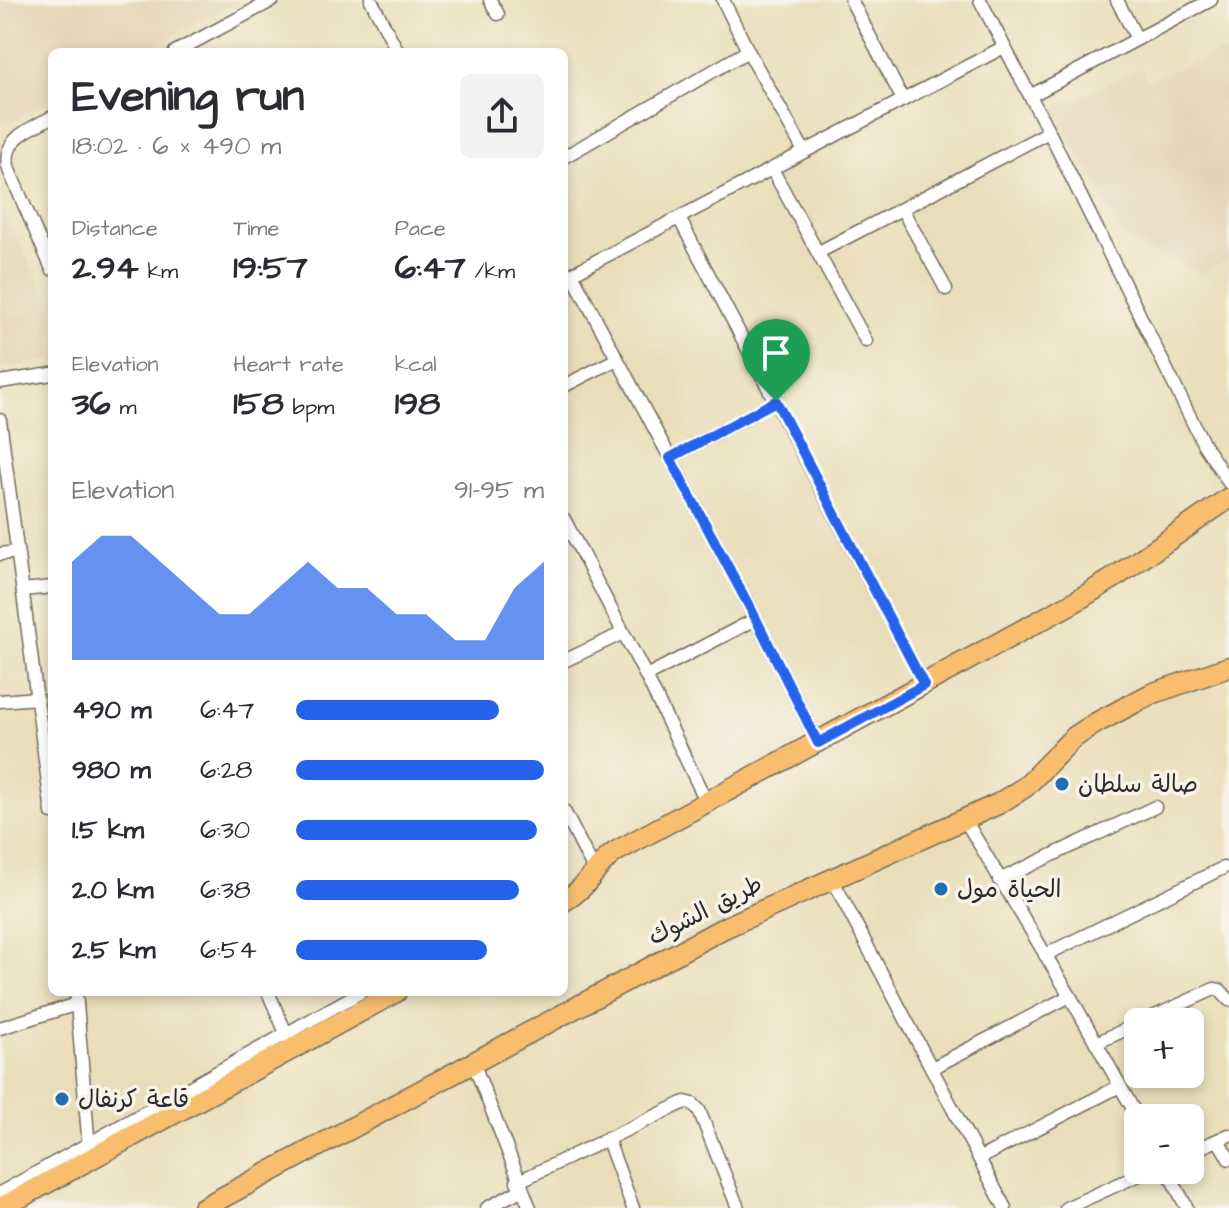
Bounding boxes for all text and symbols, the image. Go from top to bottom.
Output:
text: Evening run [72,67,304,128]
button: share [460,74,544,158]
text: 18:02 · 6 × 490 m [72,128,281,164]
text: Distance [72,213,158,244]
text: Time [233,213,279,244]
text: Pace [395,213,446,244]
text: 2.94 [72,244,139,292]
text: 19:57 [233,244,308,292]
text: 6:47 [395,244,466,292]
text: km [139,256,178,287]
text: /km [466,256,515,287]
pin [742,319,810,401]
icon: arrive [754,331,798,375]
text: Elevation [72,349,159,380]
text: Heart rate [233,349,344,380]
text: kcal [395,349,437,380]
text: 36 [72,380,111,428]
text: 158 [233,380,284,428]
text: 198 [395,380,440,428]
text: m [111,392,137,423]
text: bpm [284,392,334,423]
text: Elevation [72,472,174,508]
text: 91–95 m [454,472,544,508]
text: 490 m [72,692,152,728]
text: 6:47 [200,692,254,728]
text: 980 m [72,752,151,788]
text: 6:28 [200,752,252,788]
place label: صالة سلطان [1078,768,1198,802]
marker: صالة سلطان [1053,775,1071,793]
text: 1.5 km [72,812,144,848]
text: 6:30 [200,812,250,848]
street label: طريق الشوك [642,867,769,954]
text: 2.0 km [72,872,154,908]
text: 6:38 [200,872,251,908]
place label: الحياة مول [957,873,1062,907]
marker: الحياة مول [932,880,950,898]
text: 2.5 km [72,932,156,968]
text: 6:54 [200,932,257,968]
map controls [1124,1008,1204,1184]
button: + [1124,1008,1204,1088]
place label: قاعة كرنفال [78,1083,189,1117]
marker: قاعة كرنفال [53,1090,71,1108]
button: − [1124,1104,1204,1184]

